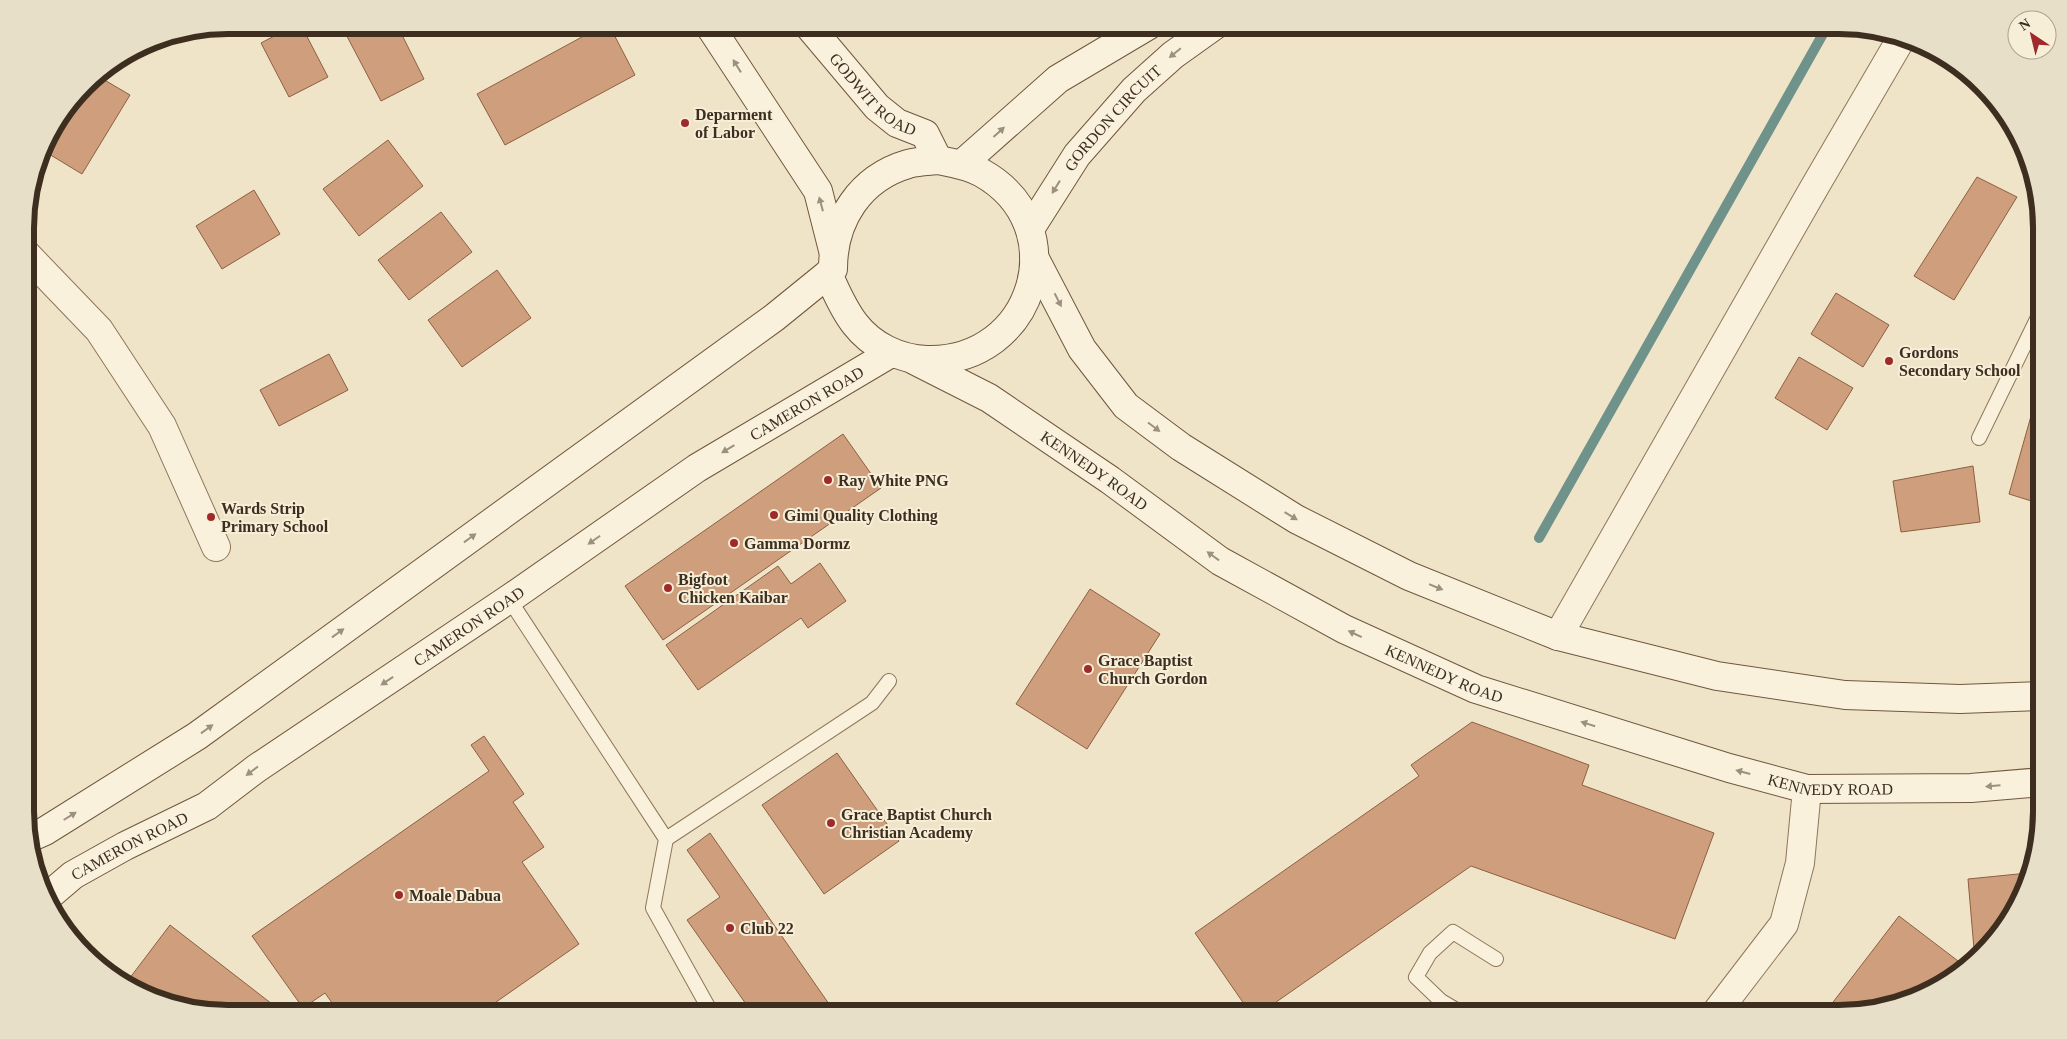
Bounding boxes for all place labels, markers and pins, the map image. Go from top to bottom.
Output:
place label: Deparment of Labor [695,106,773,141]
marker: Deparment of Labor [679,117,691,129]
place label: Gordons Secondary School [1899,344,2021,380]
marker: Gordons Secondary School [1883,355,1895,367]
place label: Ray White PNG [838,472,949,490]
marker: Ray White PNG [822,474,834,486]
place label: Wards Strip Primary School [221,500,329,536]
place label: Gimi Quality Clothing [784,507,938,525]
marker: Gimi Quality Clothing [768,509,780,521]
marker: Wards Strip Primary School [205,511,217,523]
place label: Gamma Dormz [744,535,850,552]
marker: Gamma Dormz [728,537,740,549]
place label: Bigfoot Chicken Kaibar [678,571,788,606]
marker: Bigfoot Chicken Kaibar [662,582,674,594]
place label: Grace Baptist Church Gordon [1098,652,1208,687]
marker: Grace Baptist Church Gordon [1082,663,1094,675]
place label: Grace Baptist Church Christian Academy [841,806,992,842]
marker: Grace Baptist Church Christian Academy [825,817,837,829]
place label: Moale Dabua [409,887,501,904]
marker: Moale Dabua [393,889,405,901]
place label: Club 22 [740,920,794,937]
marker: Club 22 [724,922,736,934]

